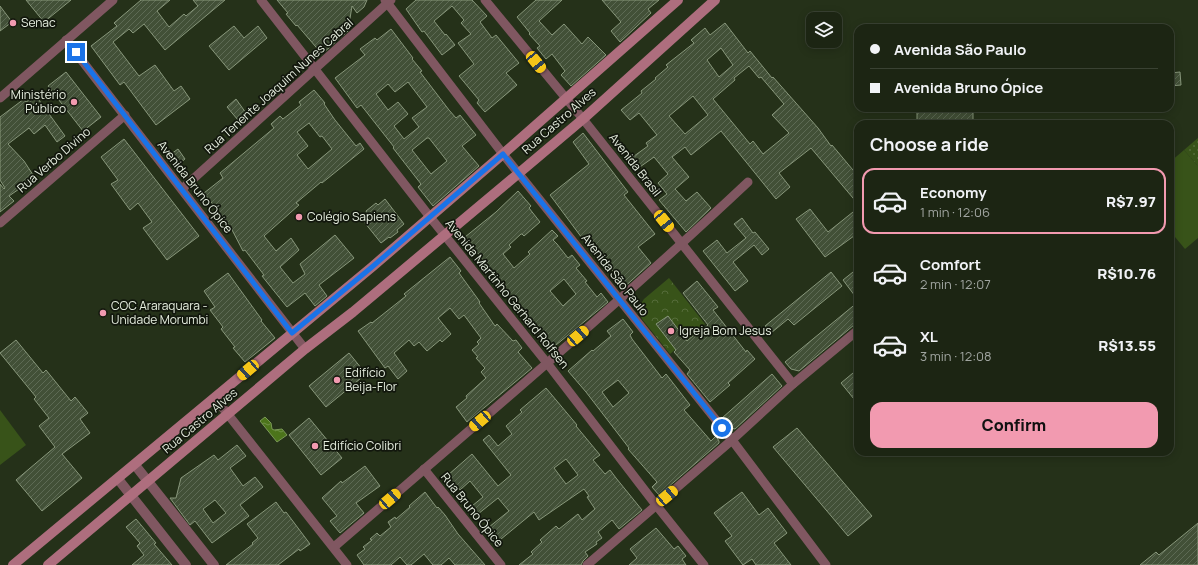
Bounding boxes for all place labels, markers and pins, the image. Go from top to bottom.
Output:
place label: Senac [21,14,56,31]
marker: Senac [8,18,18,28]
place label: Ministério Público [11,86,66,117]
marker: Ministério Público [69,97,79,107]
place label: Colégio Sapiens [307,208,396,225]
marker: Colégio Sapiens [294,212,304,222]
place label: COC Araraquara - Unidade Morumbi [111,297,208,328]
marker: COC Araraquara - Unidade Morumbi [98,308,108,318]
place label: Igreja Bom Jesus [679,322,772,339]
marker: Igreja Bom Jesus [666,326,676,336]
place label: Edifício Beija-Flor [345,364,398,395]
marker: Edifício Beija-Flor [332,375,342,385]
place label: Edifício Colibri [323,437,401,454]
marker: Edifício Colibri [310,441,320,451]

